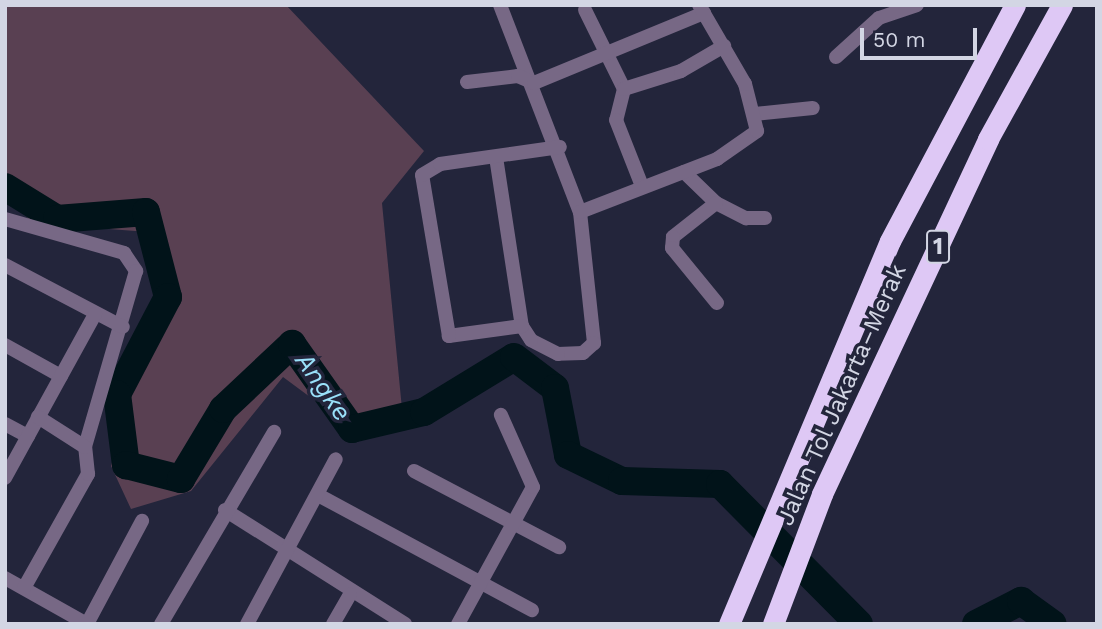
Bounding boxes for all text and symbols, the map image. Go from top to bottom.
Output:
scale bar [864,14,981,58]
text: 50 m [873,27,925,52]
road number: 1 [926,228,950,266]
street label: Jalan Tol Jakarta–Merak [771,259,913,531]
water label: Angke [288,347,358,427]

